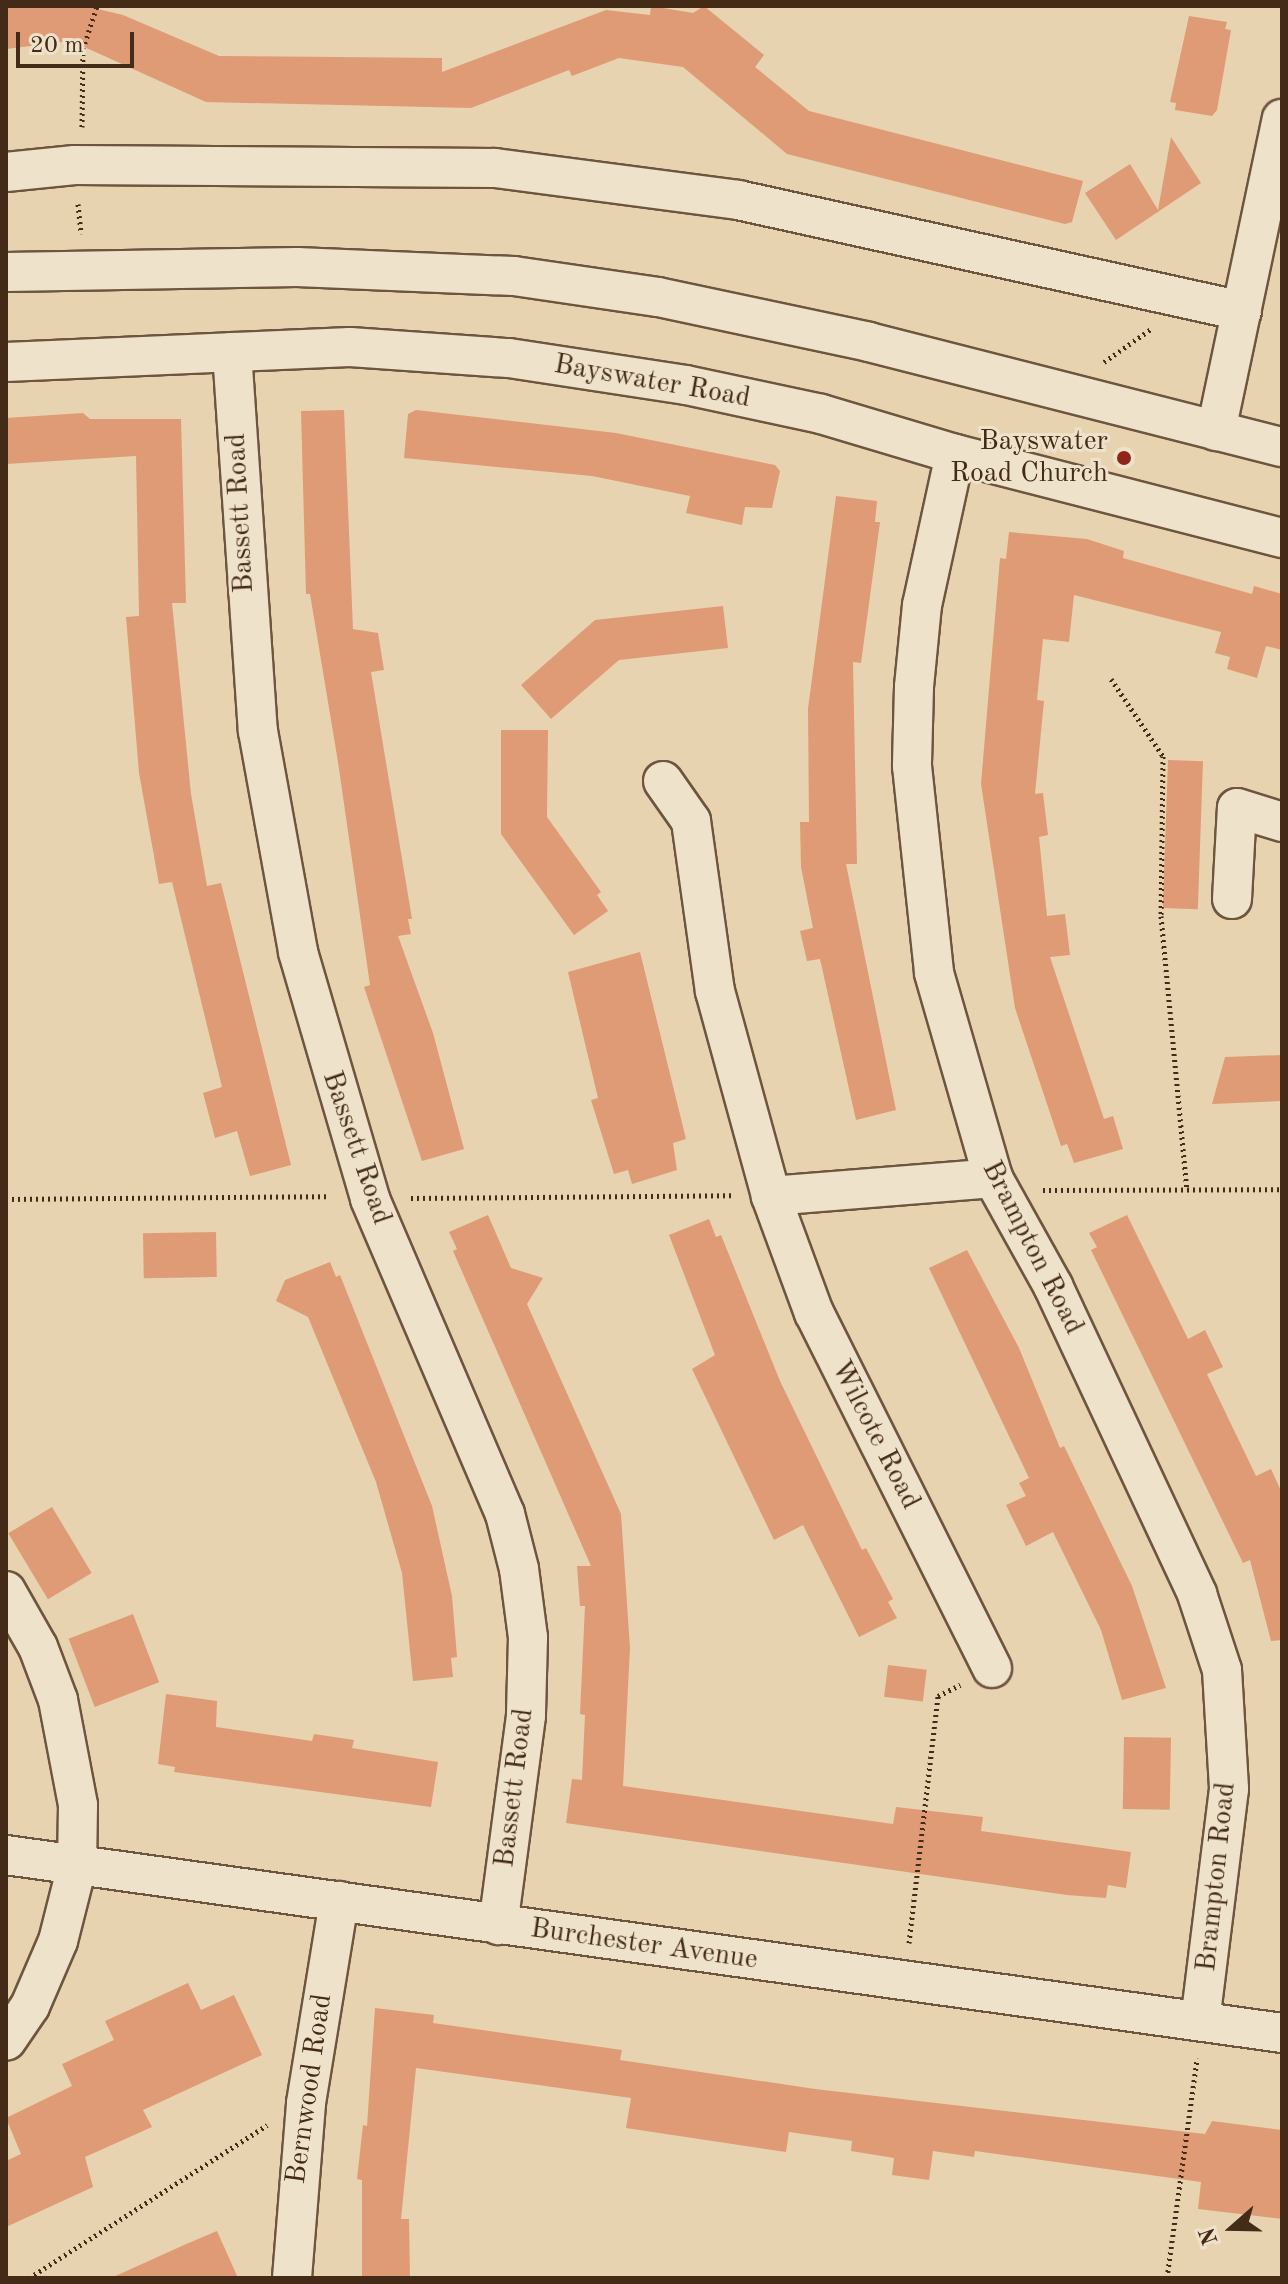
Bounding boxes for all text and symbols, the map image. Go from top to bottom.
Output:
scale bar [20,16,138,66]
text: 20 m [30,34,84,58]
street label: Bayswater Road [551,348,753,416]
place label: Bayswater Road Church [950,425,1108,491]
street label: Bassett Road [220,432,262,594]
marker: Bayswater Road Church [1115,449,1133,467]
street label: Bassett Road [314,1067,398,1229]
street label: Brampton Road [974,1156,1090,1340]
street label: Wilcote Road [823,1355,927,1515]
street label: Bassett Road [489,1706,541,1870]
street label: Brampton Road [1190,1781,1244,1973]
street label: Burchester Avenue [528,1912,760,1978]
street label: Bernwood Road [280,1992,340,2186]
north arrow [1192,2188,1272,2268]
text: N [1196,2225,1223,2248]

